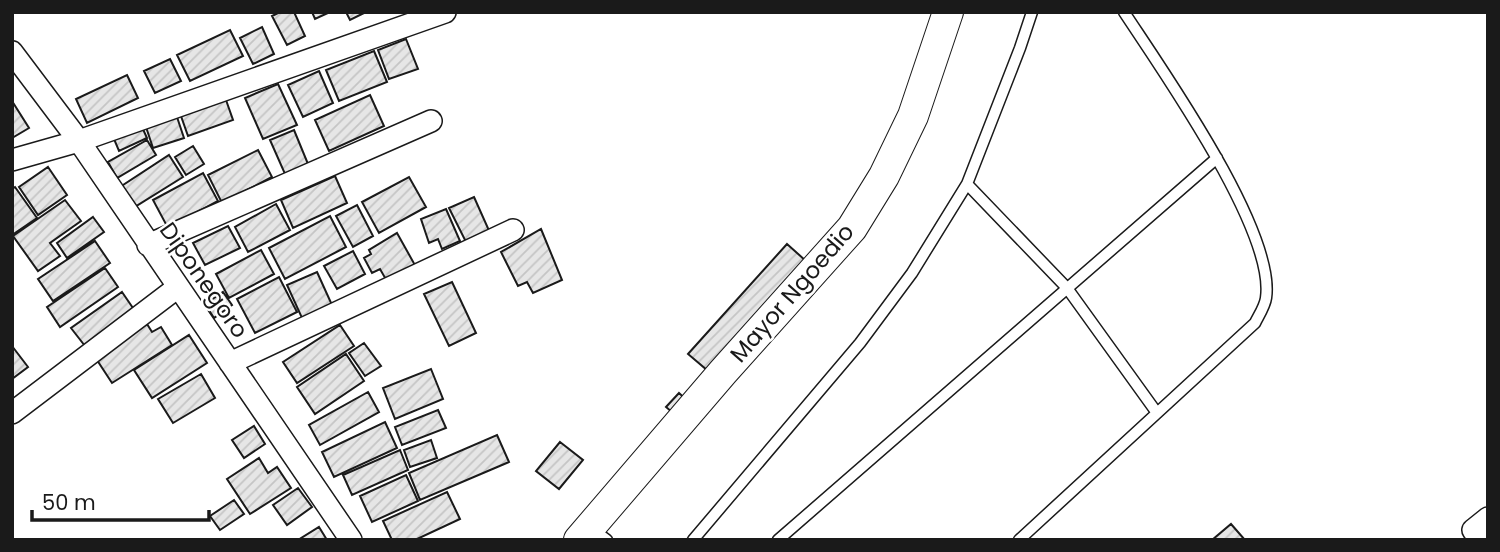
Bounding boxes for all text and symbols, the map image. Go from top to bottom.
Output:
street label: Diponegoro [152,216,256,344]
street label: Mayor Ngoedio [723,217,861,369]
scale bar [32,478,208,522]
text: 50 m [42,488,96,517]

